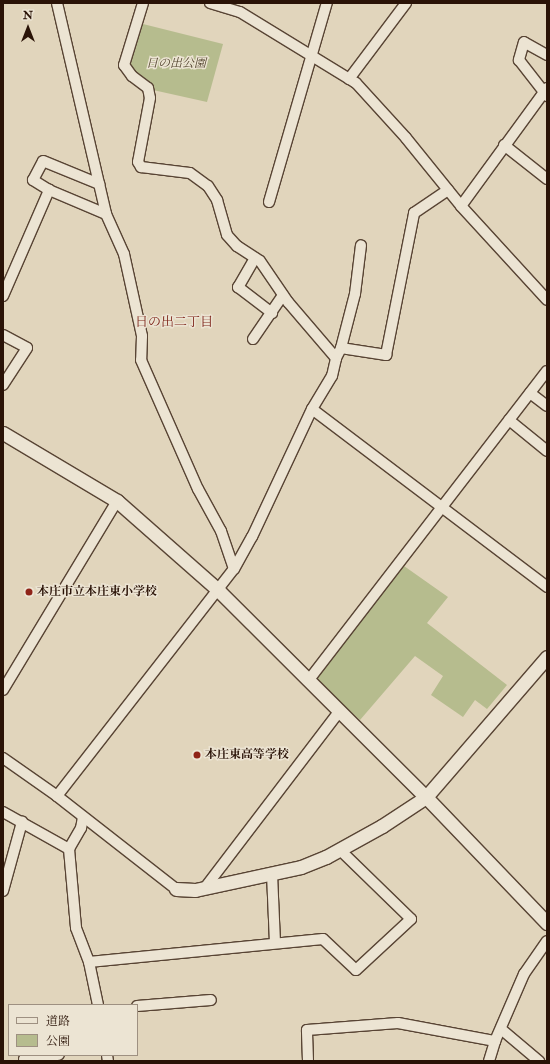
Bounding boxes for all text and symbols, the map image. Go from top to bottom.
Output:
north arrow [8,8,48,48]
text: N [23,9,33,22]
park label: 日の出公園 [146,57,206,71]
district label: 日の出二丁目 [135,314,213,330]
place label: 本庄市立本庄東小学校 [37,585,157,599]
marker: 本庄市立本庄東小学校 [24,587,34,597]
place label: 本庄東高等学校 [205,748,289,762]
marker: 本庄東高等学校 [192,750,202,760]
legend [8,1004,138,1056]
text: 道路 [46,1014,70,1029]
text: 公園 [46,1034,70,1049]

